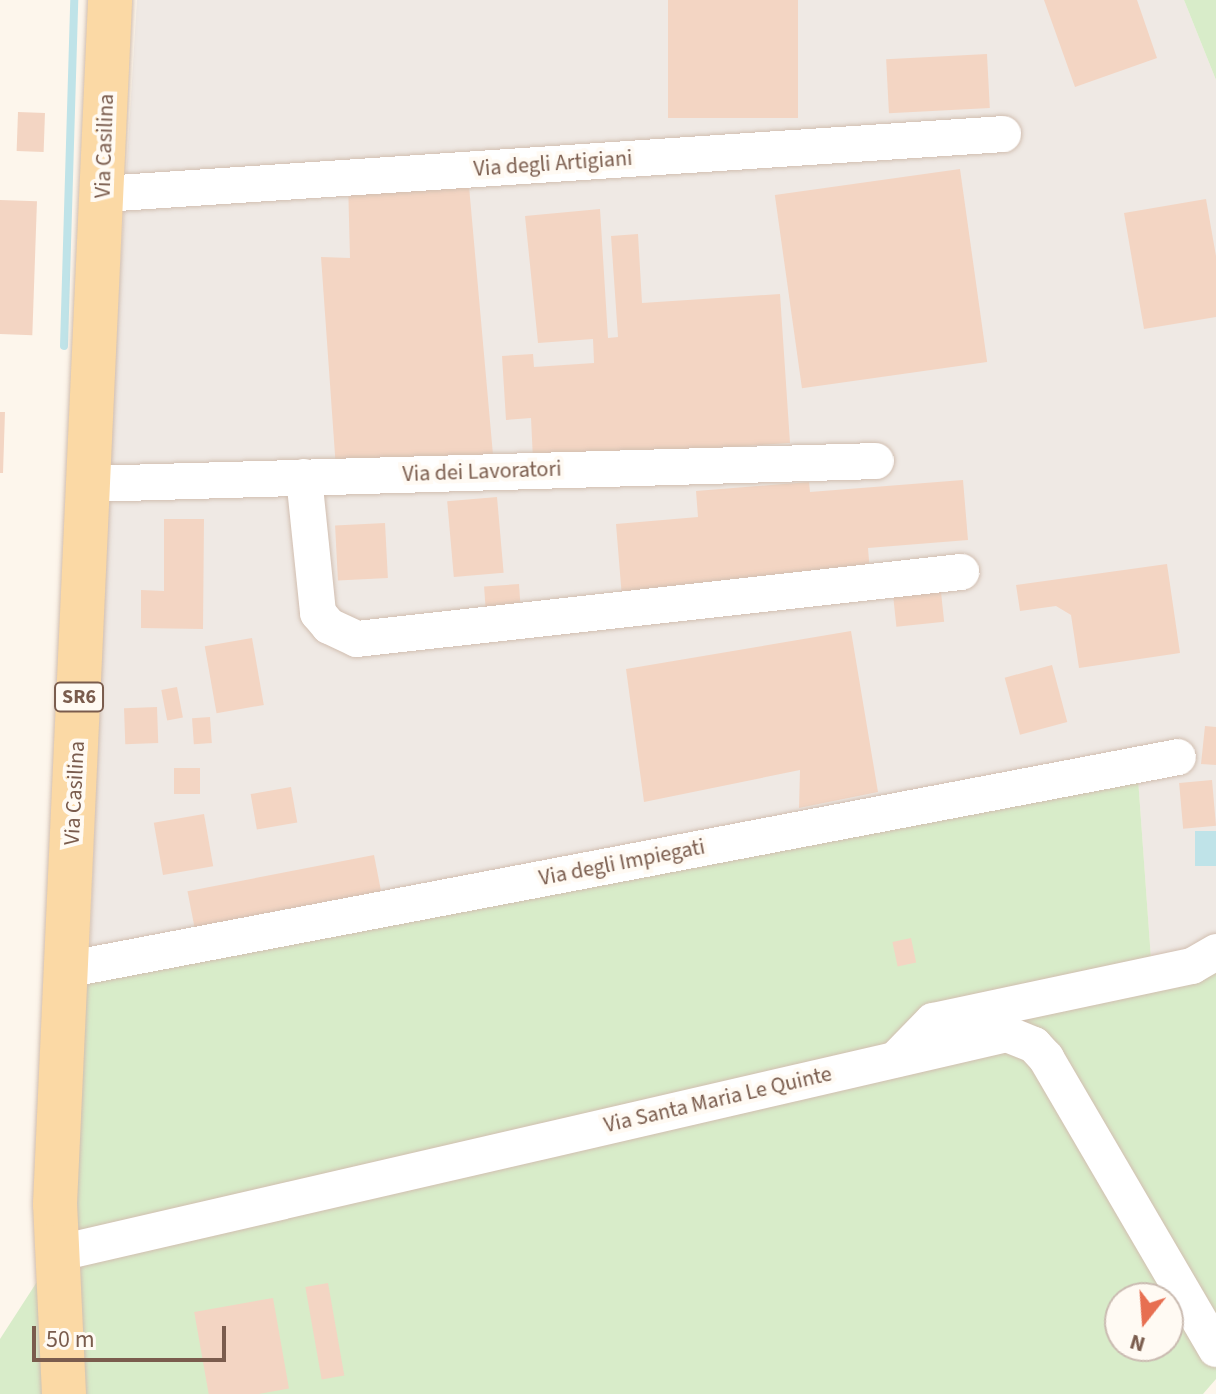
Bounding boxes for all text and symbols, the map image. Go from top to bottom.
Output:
street label: Via Casilina [90,93,120,199]
street label: Via degli Artigiani [473,145,633,183]
street label: Via dei Lavoratori [402,456,562,488]
road number: SR6 [53,681,105,713]
street label: Via Casilina [59,740,91,846]
street label: Via degli Impiegati [537,834,707,892]
street label: Via Santa Maria Le Quinte [602,1061,834,1139]
north arrow [1104,1282,1184,1362]
scale bar [36,1310,230,1360]
text: 50 m [46,1322,95,1357]
text: N [1126,1326,1149,1360]

